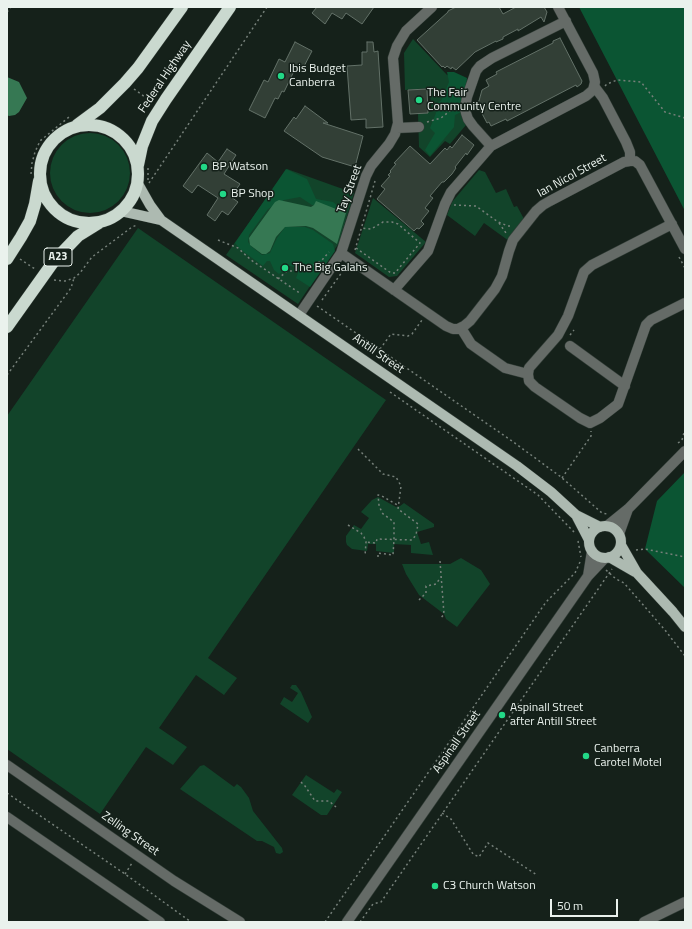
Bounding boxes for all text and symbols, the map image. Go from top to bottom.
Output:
street label: Federal Highway [135,38,195,116]
place label: Ibis Budget Canberra [289,62,346,90]
marker: Ibis Budget Canberra [276,71,286,81]
place label: The Fair Community Centre [427,86,521,114]
marker: The Fair Community Centre [414,95,424,105]
street label: Ian Nicol Street [535,151,609,201]
place label: BP Watson [212,160,268,174]
marker: BP Watson [199,162,209,172]
street label: Tay Street [335,163,365,215]
place label: BP Shop [231,187,274,201]
marker: BP Shop [218,189,228,199]
road number: A23 [44,248,72,266]
place label: The Big Galahs [293,261,367,275]
marker: The Big Galahs [280,263,290,273]
street label: Antill Street [349,331,407,377]
place label: Aspinall Street after Antill Street [510,701,597,729]
street label: Aspinall Street [430,708,484,776]
marker: Aspinall Street after Antill Street [497,710,507,720]
place label: Canberra Carotel Motel [594,742,662,770]
marker: Canberra Carotel Motel [581,751,591,761]
street label: Zelling Street [99,809,161,859]
place label: C3 Church Watson [443,879,536,893]
marker: C3 Church Watson [430,881,440,891]
scale bar [552,891,620,917]
text: 50 m [557,896,583,915]

